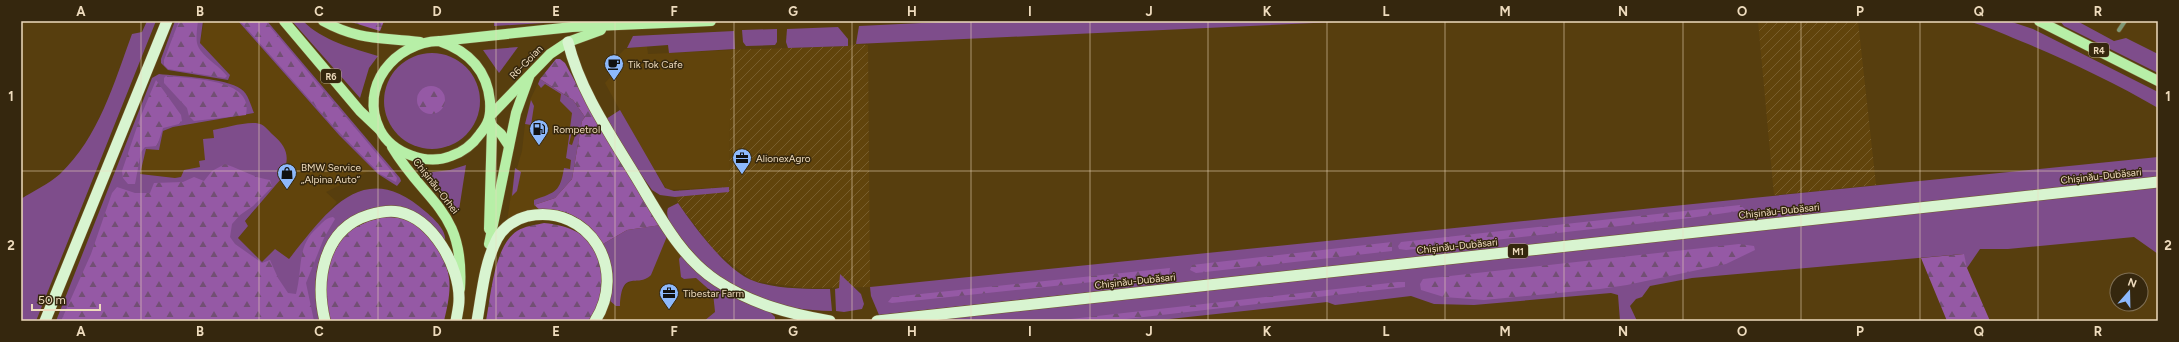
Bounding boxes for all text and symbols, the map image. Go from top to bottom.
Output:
text: A [76,4,86,19]
text: B [196,4,204,19]
text: C [314,4,324,19]
text: D [432,4,442,19]
text: E [552,4,560,19]
text: F [670,4,678,19]
text: G [788,4,798,19]
text: H [907,4,917,19]
text: I [1028,4,1032,19]
text: J [1145,4,1153,19]
text: K [1263,4,1272,19]
text: L [1383,4,1390,19]
text: M [1499,4,1511,19]
text: N [1618,4,1628,19]
text: O [1737,4,1747,19]
text: P [1856,4,1864,19]
text: Q [1974,4,1984,19]
text: R [2094,4,2103,19]
street label: R6-Goian [507,42,546,82]
road number: R4 [2089,43,2109,57]
cafe icon: Tik Tok Cafe [603,53,625,81]
place label: Tik Tok Cafe [628,58,683,71]
road number: R6 [321,69,341,83]
text: 1 [8,89,14,104]
text: 1 [2165,89,2171,104]
fuel station icon: Rompetrol [528,118,550,146]
place label: Rompetrol [553,123,600,136]
office icon: AlionexAgro [731,147,753,175]
place label: AlionexAgro [756,152,811,165]
street label: Chișinău-Orhei [410,156,462,216]
place label: BMW Service „Alpina Auto” [301,161,362,186]
shop icon: BMW Service „Alpina Auto” [276,162,298,190]
street label: Chișinău-Dubăsari [2060,165,2142,187]
street label: Chișinău-Dubăsari [1738,200,1820,222]
street label: Chișinău-Dubăsari [1416,235,1498,257]
text: 2 [7,238,15,253]
text: 2 [2164,238,2172,253]
road number: M1 [1508,244,1528,258]
street label: Chișinău-Dubăsari [1094,270,1176,292]
north arrow [2109,272,2149,312]
text: N [2126,276,2138,291]
office icon: Tibestar Farm [658,282,680,310]
scale bar [32,286,100,312]
place label: Tibestar Farm [683,287,744,300]
text: 50 m [38,293,66,307]
text: A [76,324,86,339]
text: B [196,324,204,339]
text: C [314,324,324,339]
text: D [432,324,442,339]
text: E [552,324,560,339]
text: F [670,324,678,339]
text: G [788,324,798,339]
text: H [907,324,917,339]
text: I [1028,324,1032,339]
text: J [1145,324,1153,339]
text: K [1263,324,1272,339]
text: L [1383,324,1390,339]
text: M [1499,324,1511,339]
text: N [1618,324,1628,339]
text: O [1737,324,1747,339]
text: P [1856,324,1864,339]
text: Q [1974,324,1984,339]
text: R [2094,324,2103,339]

